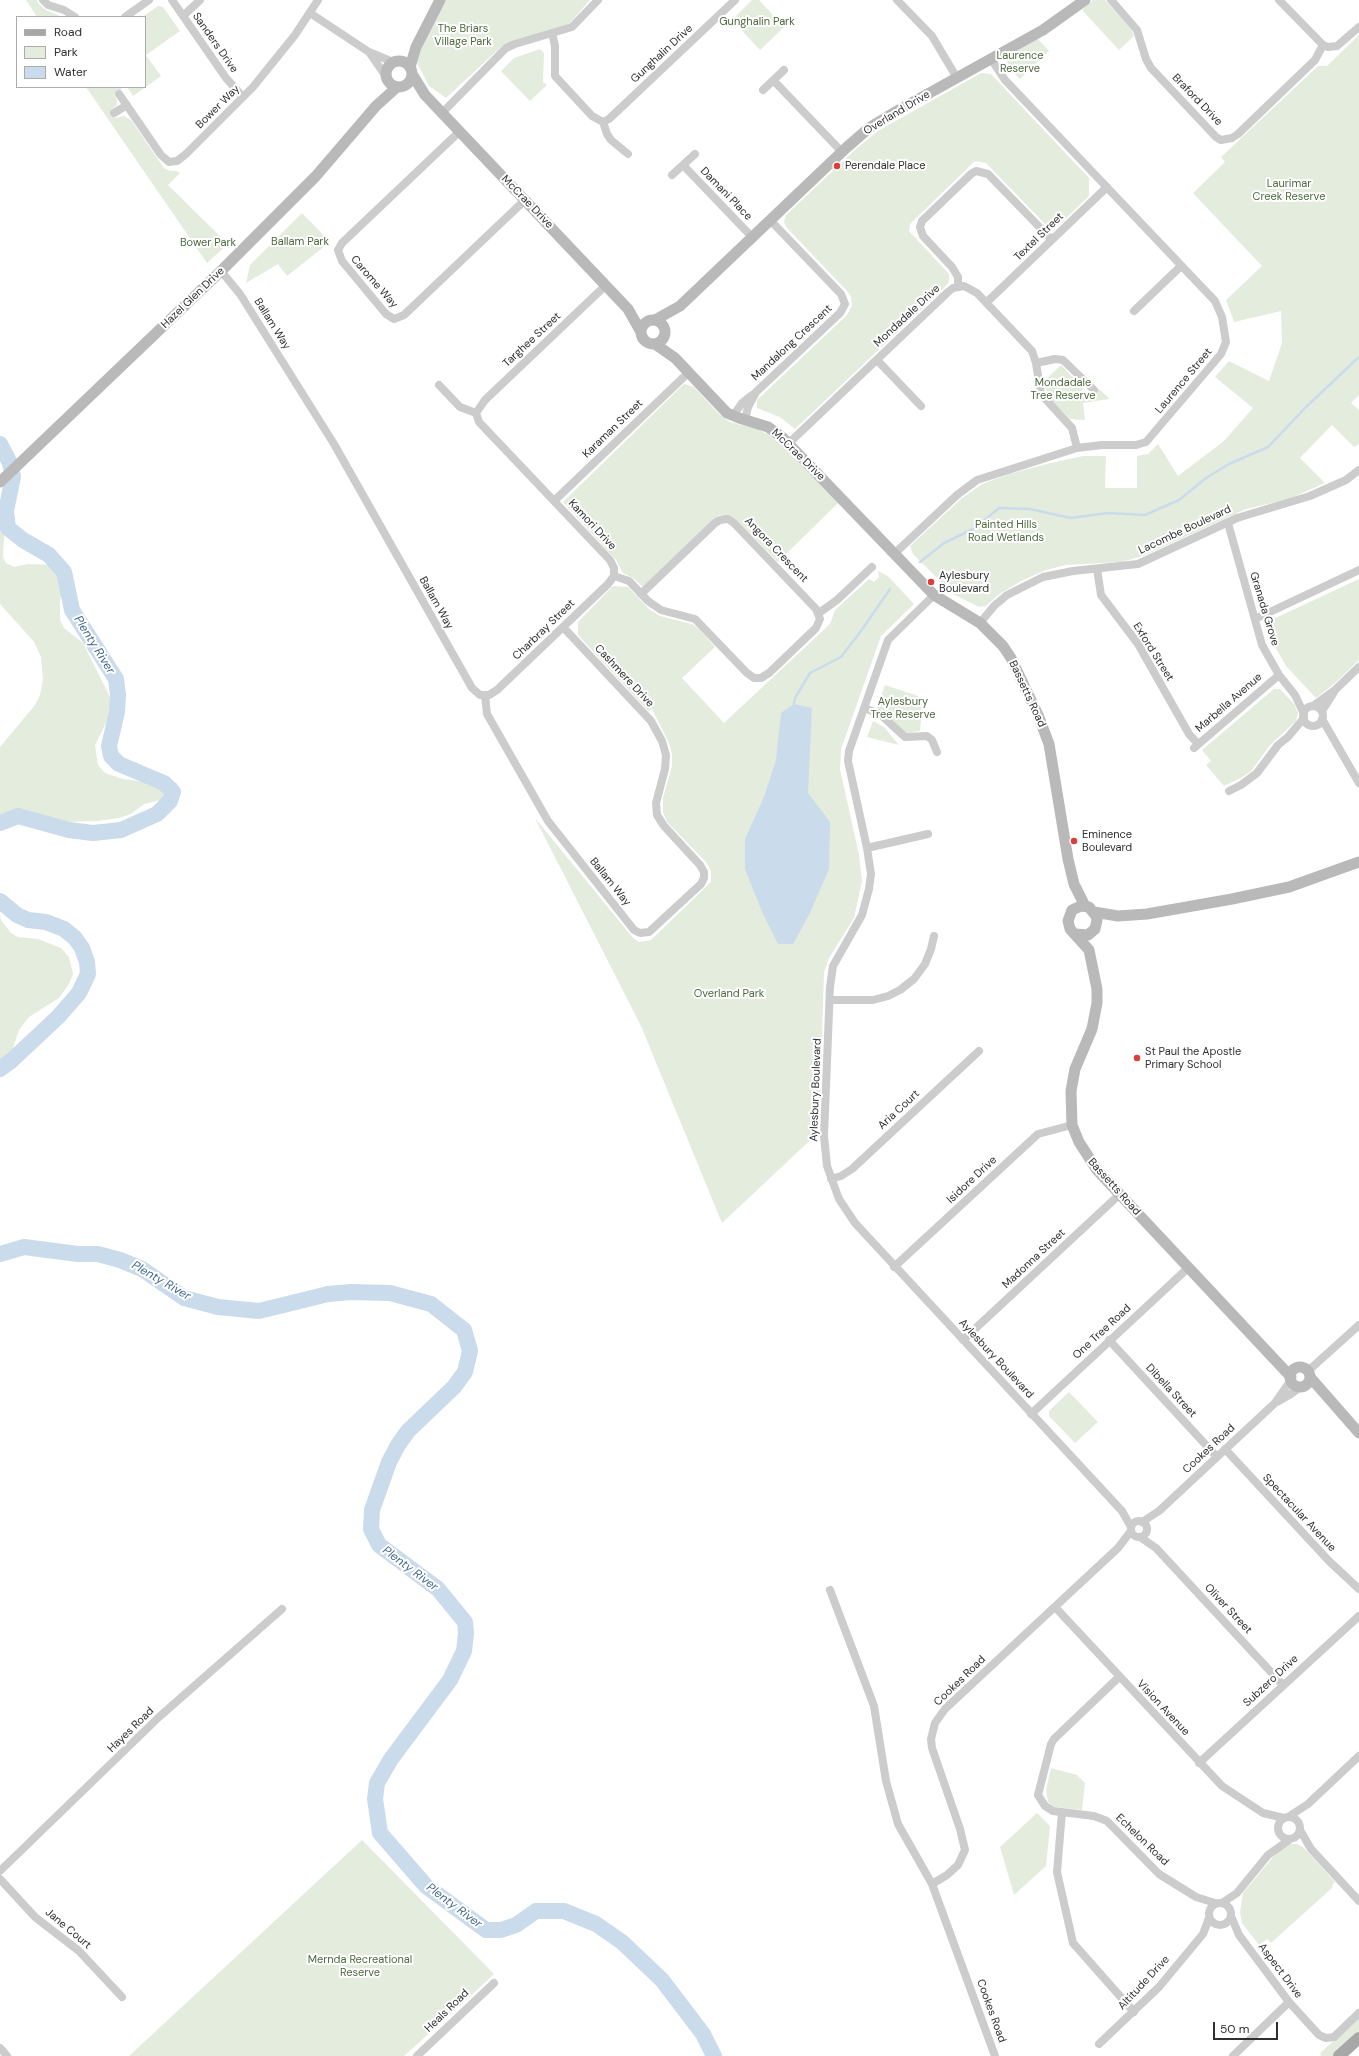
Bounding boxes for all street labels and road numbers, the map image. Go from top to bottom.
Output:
street label: Sanders Drive [189,10,241,76]
street label: Gunghalin Drive [628,22,696,86]
street label: Braford Drive [1169,72,1225,128]
street label: Bower Way [193,82,243,132]
street label: Overland Drive [861,88,933,138]
street label: Damani Place [697,165,755,223]
street label: McCrae Drive [498,173,556,231]
street label: Textel Street [1012,210,1066,264]
street label: Carome Way [348,253,400,311]
street label: Hazel Glen Drive [159,265,227,331]
street label: Mondadale Drive [871,282,943,350]
street label: Ballam Way [251,296,293,352]
street label: Mandalong Crescent [749,302,835,384]
street label: Targhee Street [500,310,564,370]
street label: Laurence Street [1153,346,1215,416]
street label: Karaman Street [580,397,646,461]
street label: McCrae Drive [769,426,827,484]
street label: Kamori Drive [565,497,619,553]
street label: Lacombe Boulevard [1137,503,1233,557]
street label: Angora Crescent [741,515,811,585]
street label: Granada Grove [1246,570,1282,648]
street label: Ballam Way [416,574,456,632]
street label: Charbray Street [510,597,578,663]
street label: Exford Street [1130,620,1176,684]
street label: Cashmere Drive [592,642,656,710]
street label: Bassetts Road [1006,658,1048,730]
street label: Marbella Avenue [1193,671,1265,735]
street label: Ballam Way [587,855,633,909]
street label: Aylesbury Boulevard [808,1038,824,1142]
street label: Aria Court [875,1087,923,1133]
street label: Isidore Drive [944,1154,1000,1206]
street label: Bassetts Road [1085,1156,1143,1218]
street label: Madonna Street [1000,1226,1068,1292]
street label: One Tree Road [1070,1302,1134,1362]
street label: Aylesbury Boulevard [956,1317,1036,1401]
street label: Dibella Street [1143,1362,1199,1420]
street label: Cookes Road [1180,1422,1238,1476]
street label: Spectacular Avenue [1260,1471,1338,1555]
street label: Oliver Street [1202,1581,1254,1637]
street label: Subzero Drive [1241,1652,1301,1710]
street label: Cookes Road [932,1653,988,1709]
street label: Vision Avenue [1134,1677,1192,1739]
street label: Hayes Road [105,1705,157,1755]
street label: Echelon Road [1113,1811,1171,1869]
street label: Jane Court [42,1906,94,1952]
street label: Aspect Drive [1255,1941,1305,2001]
street label: Altitude Drive [1115,1953,1173,2013]
street label: Cookes Road [973,1978,1009,2044]
street label: Heals Road [422,1987,472,2035]

